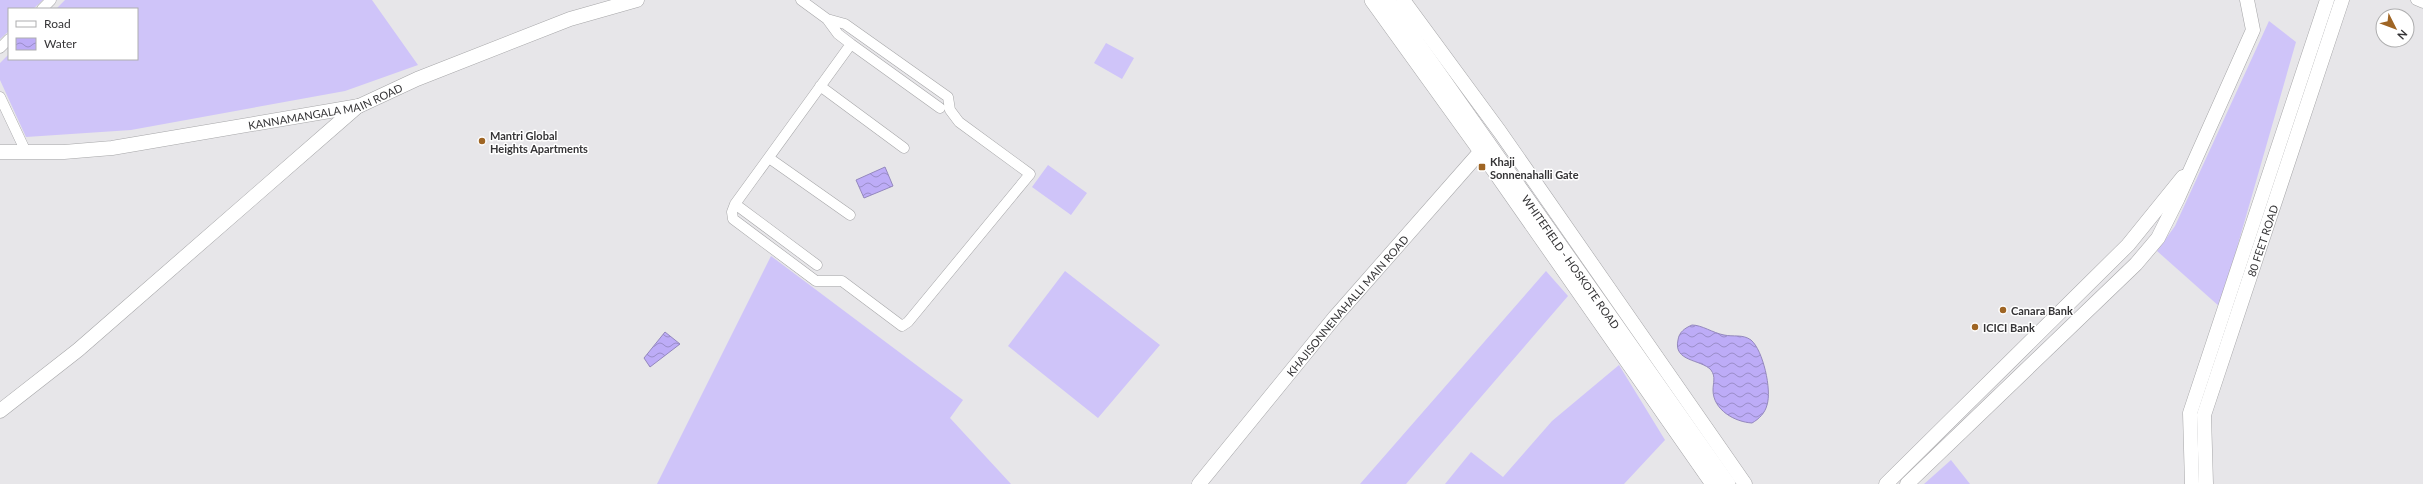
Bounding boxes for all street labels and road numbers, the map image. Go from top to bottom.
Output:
street label: KANNAMANGALA MAIN ROAD [247,80,404,131]
street label: WHITEFIELD - HOSKOTE ROAD [1520,192,1623,331]
street label: 80 FEET ROAD [2244,203,2280,278]
street label: KHAJISONNENAHALLI MAIN ROAD [1283,232,1411,378]

